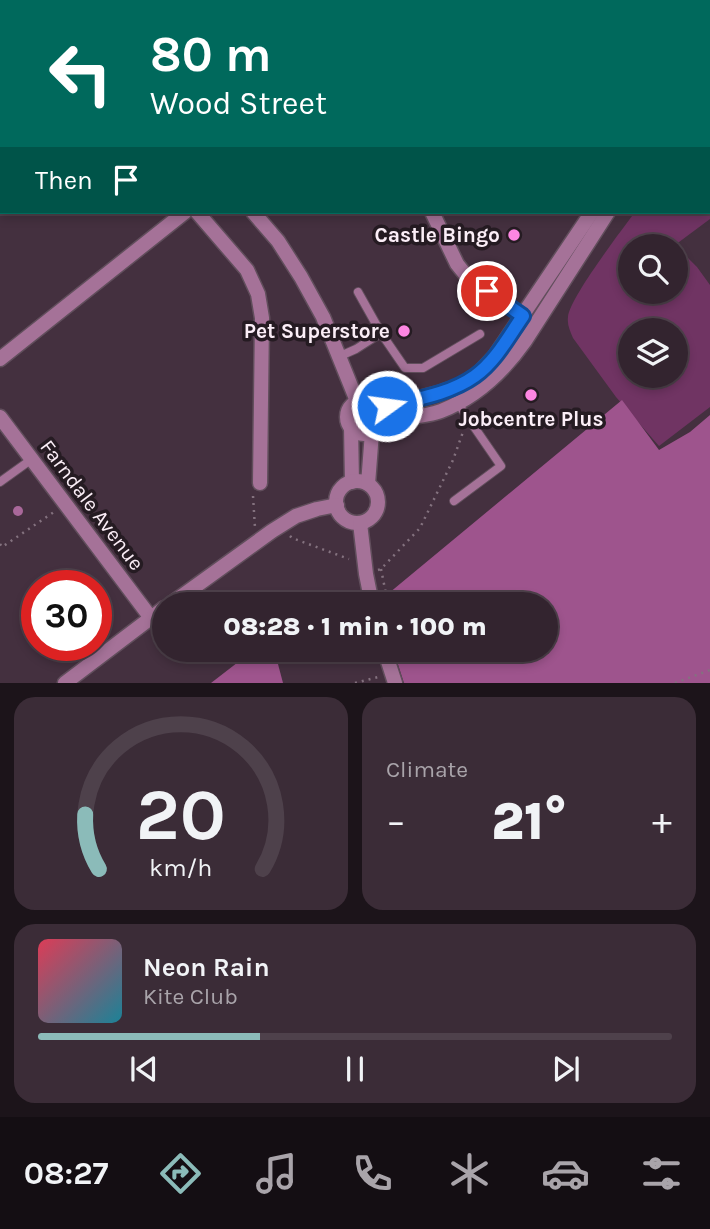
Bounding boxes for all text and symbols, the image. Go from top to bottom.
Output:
text: 80 m [150,26,272,83]
icon: left [35,28,126,119]
text: Wood Street [150,85,327,122]
icon: arrive [107,161,145,199]
text: Then [35,165,93,196]
place label: Castle Bingo [375,223,500,247]
marker: Castle Bingo [506,227,522,243]
map controls [618,234,688,388]
button: search [618,234,688,304]
pin [457,261,517,321]
icon: arrive [468,272,506,310]
button: layers [618,318,688,388]
place label: Pet Superstore [244,319,390,343]
marker: Pet Superstore [396,323,412,339]
position arrow [350,369,424,443]
marker: Jobcentre Plus [523,387,539,403]
place label: Jobcentre Plus [458,407,604,431]
street label: Farndale Avenue [35,435,149,575]
speed limit sign: 30 [21,570,112,661]
text: 08:28 · 1 min · 100 m [223,611,487,642]
text: Climate [386,756,468,783]
text: 20 [136,773,226,858]
text: 21° [491,791,567,852]
text: − [386,799,406,844]
text: + [652,799,672,844]
text: km/h [149,853,213,882]
text: Neon Rain [143,952,270,983]
text: Kite Club [143,983,238,1010]
icon: previous [125,1050,163,1088]
icon: pause [336,1050,374,1088]
icon: next [547,1050,585,1088]
icon: directions [156,1149,205,1198]
icon: music [252,1149,301,1198]
icon: phone [348,1149,397,1198]
icon: climate [445,1149,494,1198]
icon: car [541,1149,590,1198]
icon: filters [637,1149,686,1198]
text: 08:27 [24,1155,108,1192]

